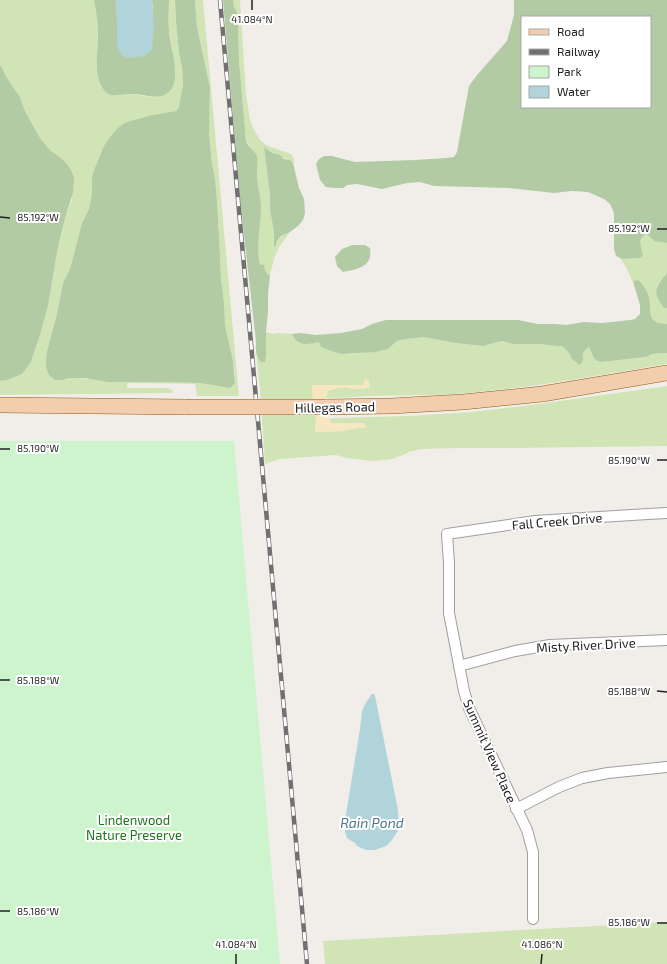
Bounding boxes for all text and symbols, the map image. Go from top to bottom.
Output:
text: 41.084°N [231,13,273,25]
legend [521,16,651,108]
text: Road [557,24,585,38]
text: Railway [557,44,601,58]
text: Park [557,64,582,78]
text: Water [557,84,591,98]
text: 85.192°W [17,211,59,223]
text: 85.192°W [608,222,650,234]
street label: Hillegas Road [295,398,375,416]
text: 85.190°W [17,442,60,454]
text: 85.190°W [608,454,651,466]
street label: Fall Creek Drive [511,509,603,533]
street label: Misty River Drive [536,634,636,656]
text: 85.188°W [17,674,60,686]
text: 85.188°W [608,685,651,697]
street label: Summit View Place [460,697,520,805]
park label: Lindenwood Nature Preserve [86,812,182,843]
water label: Rain Pond [340,814,404,831]
text: 85.186°W [17,905,60,917]
text: 85.186°W [608,916,651,928]
text: 41.084°N [215,938,257,950]
text: 41.086°N [522,938,562,950]

